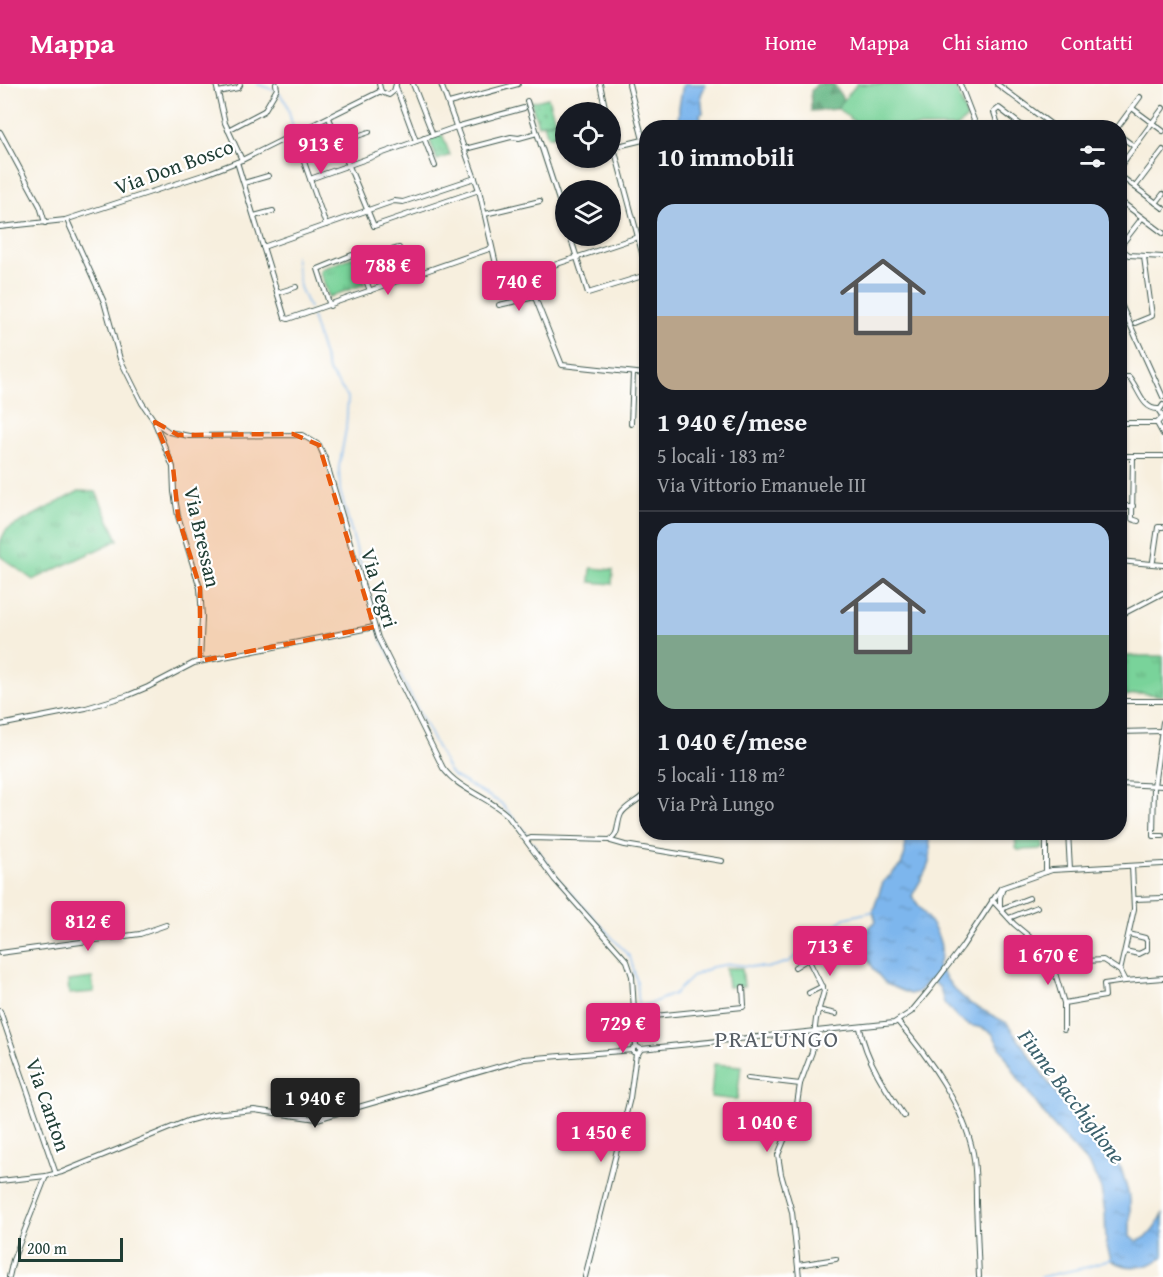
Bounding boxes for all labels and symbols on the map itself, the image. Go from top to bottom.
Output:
pin: 913 € [279,124,363,175]
street label: Via Don Bosco [110,131,238,202]
pin: 788 € [346,245,430,296]
pin: 740 € [477,261,561,312]
street label: Via Bressan [176,483,229,591]
street label: Via Vegri [353,544,406,631]
pin: 812 € [46,901,130,952]
pin: 713 € [788,926,872,977]
pin: 1 670 € [993,935,1103,986]
pin: 729 € [581,1003,665,1054]
district label: PRALUNGO [714,1021,840,1056]
water label: Fiume Bacchiglione [1010,1021,1134,1170]
street label: Via Canton [18,1054,79,1156]
pin: 1 940 € [260,1078,370,1129]
pin: 1 040 € [712,1102,822,1153]
pin: 1 450 € [546,1112,656,1163]
scale bar [18,1235,123,1262]

